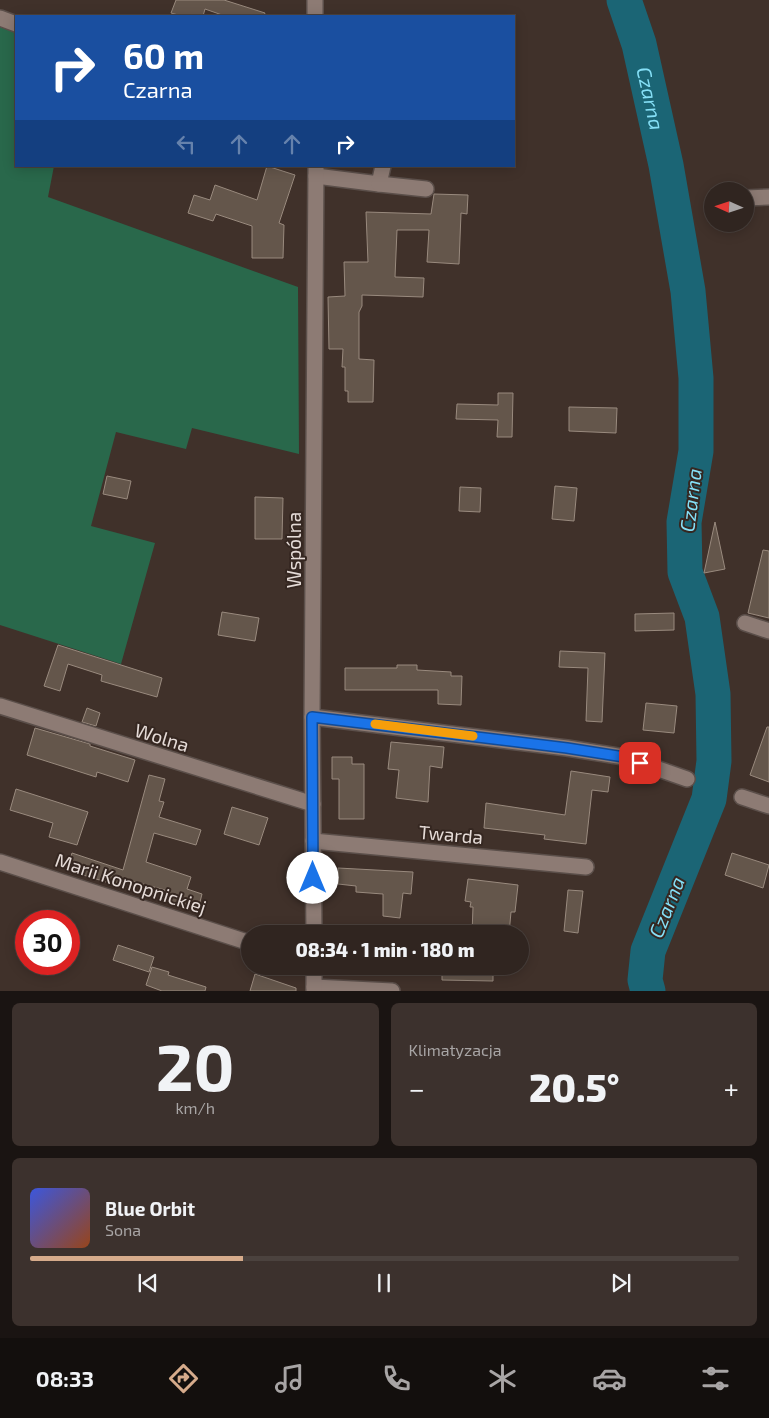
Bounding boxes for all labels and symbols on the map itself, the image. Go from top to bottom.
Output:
water label: Czarna [632,64,670,132]
north arrow [704,182,754,232]
water label: Czarna [674,467,706,533]
street label: Wspólna [282,512,305,588]
street label: Wolna [132,718,192,756]
pin [619,742,661,784]
street label: Twarda [418,820,484,848]
street label: Marii Konopnickiej [53,848,209,918]
position arrow [286,851,338,903]
water label: Czarna [643,873,689,941]
speed limit sign: 30 [15,910,80,975]

